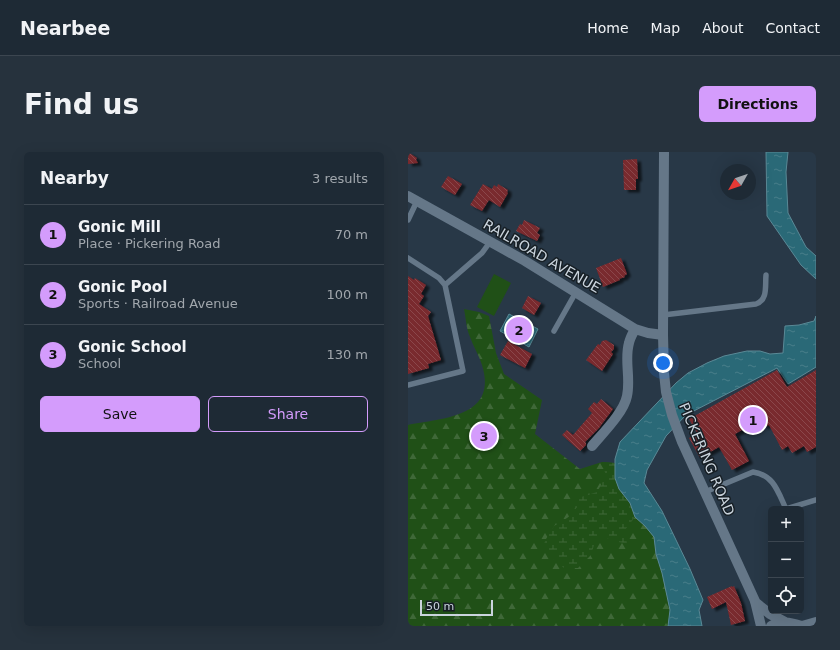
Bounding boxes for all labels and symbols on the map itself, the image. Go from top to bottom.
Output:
north arrow [720,164,756,200]
street label: RAILROAD AVENUE [481,216,603,296]
pin: 2 [506,315,532,345]
your location [653,353,673,373]
street label: PICKERING ROAD [676,400,738,518]
pin: 1 [740,405,766,435]
pin: 3 [471,421,497,451]
scale bar [420,598,493,617]

